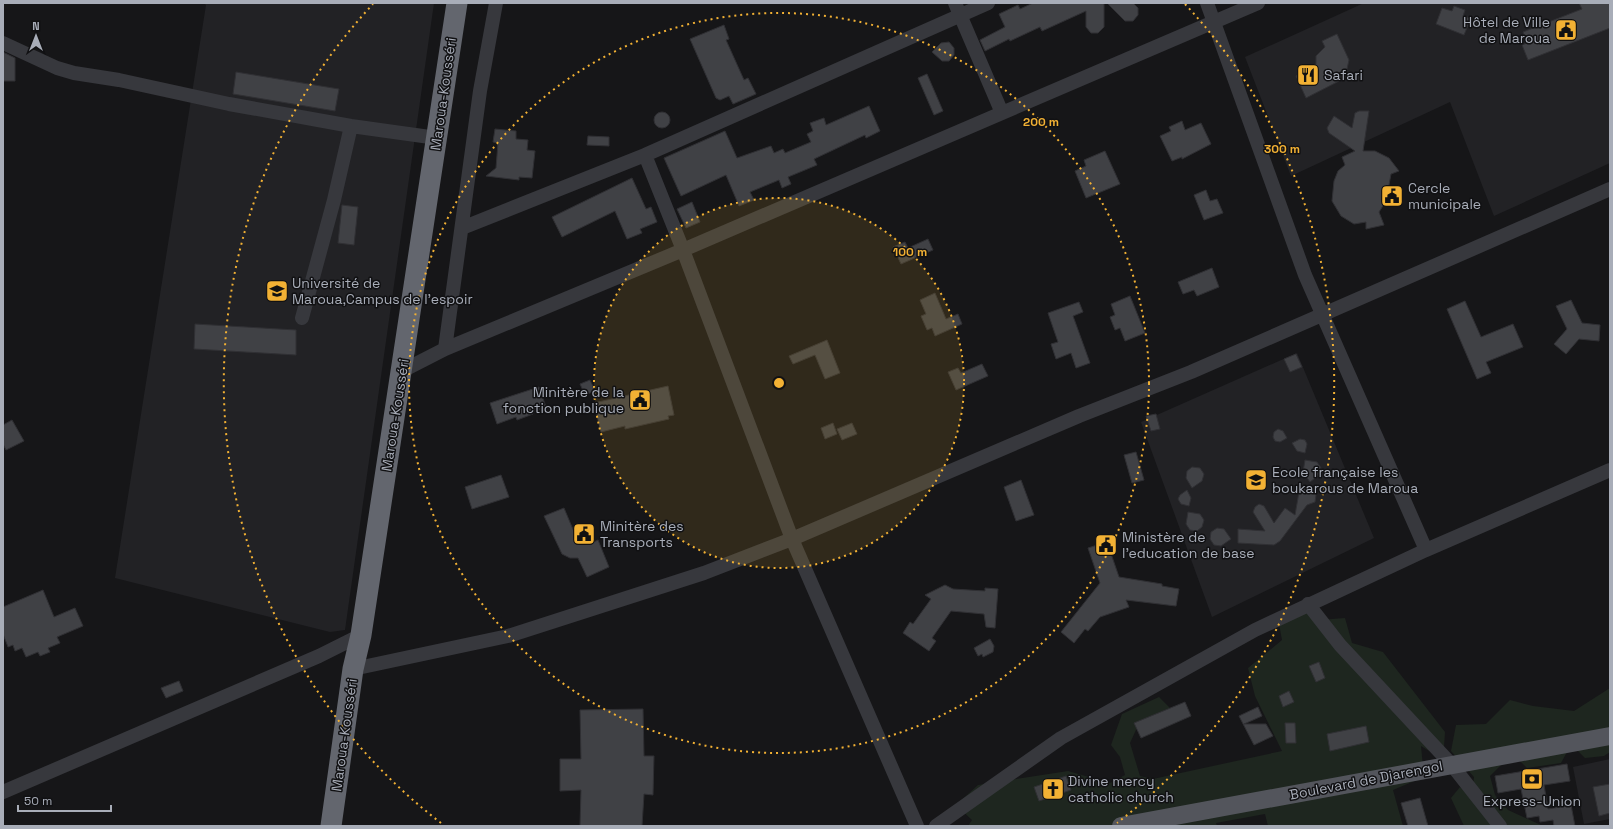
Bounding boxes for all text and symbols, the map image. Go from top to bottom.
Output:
place label: Hôtel de Ville de Maroua [1463,13,1550,47]
north arrow [16,16,56,56]
public building icon: Hôtel de Ville de Maroua [1553,17,1579,43]
text: N [32,19,40,33]
street label: Maroua-Kousséri [426,36,460,152]
restaurant icon: Safari [1295,62,1321,88]
place label: Safari [1324,66,1363,84]
text: 200 m [1023,114,1059,130]
text: 300 m [1264,141,1300,157]
place label: Cercle municipale [1408,179,1481,213]
public building icon: Cercle municipale [1379,183,1405,209]
text: 100 m [893,244,927,260]
place label: Université de Maroua,Campus de l'espoir [292,274,473,308]
school or university icon: Université de Maroua,Campus de l'espoir [264,278,290,304]
street label: Maroua-Kousséri [377,357,413,473]
centre of rings [772,376,786,390]
place label: Minitère de la fonction publique [503,383,624,417]
public building icon: Minitère de la fonction publique [627,387,653,413]
place label: Ecole française les boukarous de Maroua [1272,463,1418,497]
school or university icon: Ecole française les boukarous de Maroua [1243,467,1269,493]
place label: Minitère des Transports [600,517,684,551]
public building icon: Minitère des Transports [571,521,597,547]
place label: Ministère de l'education de base [1122,528,1255,562]
public building icon: Ministère de l'education de base [1093,532,1119,558]
street label: Maroua-Kousséri [327,677,361,793]
street label: Boulevard de Djarengol [1288,756,1444,804]
bank icon: Express-Union [1519,766,1545,792]
place label: Divine mercy catholic church [1068,772,1174,806]
church icon: Divine mercy catholic church [1040,776,1066,802]
scale bar [18,787,111,813]
place label: Express-Union [1483,792,1581,810]
text: 50 m [24,793,52,809]

